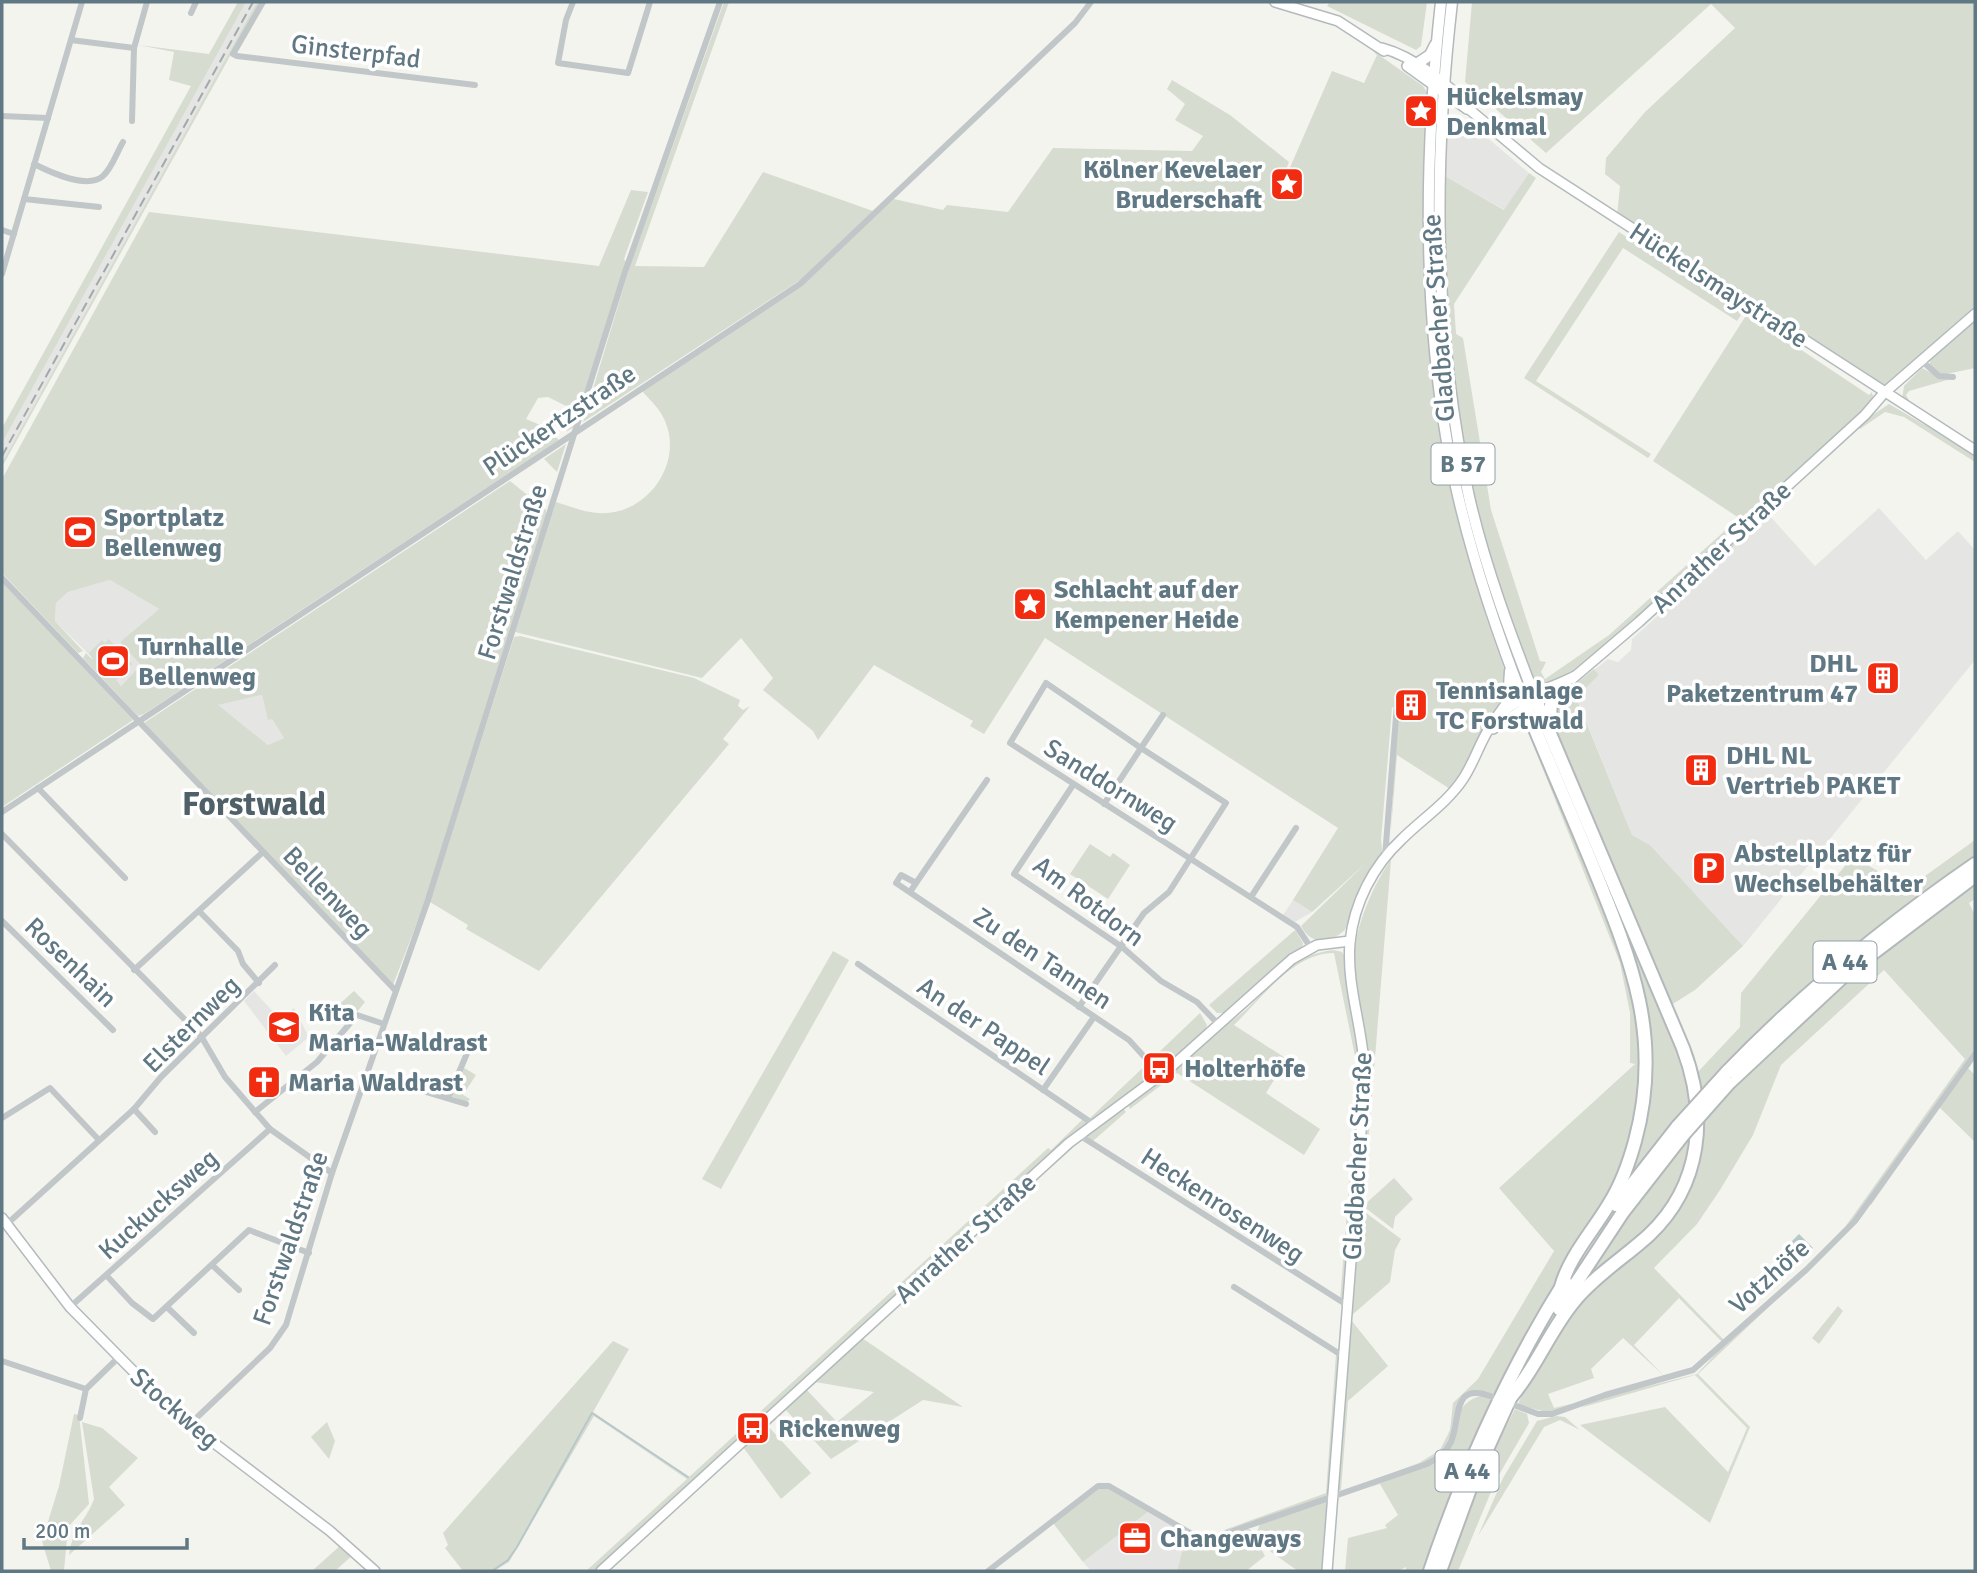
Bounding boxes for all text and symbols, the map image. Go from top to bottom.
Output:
street label: Ginsterpfad [289,28,422,76]
place label: Hückelsmay Denkmal [1446,81,1583,143]
place icon: Hückelsmay Denkmal [1402,92,1440,130]
place label: Kölner Kevelaer Bruderschaft [1083,154,1263,216]
place icon: Kölner Kevelaer Bruderschaft [1268,165,1306,203]
street label: Gladbacher Straße [1416,213,1462,423]
street label: Hückelsmaystraße [1623,216,1814,356]
street label: Plückertzstraße [477,358,642,484]
road number: B 57 [1432,444,1494,485]
street label: Anrather Straße [1645,475,1798,621]
street label: Forstwaldstraße [471,481,555,664]
place label: Sportplatz Bellenweg [104,502,225,564]
sports icon: Sportplatz Bellenweg [61,513,99,551]
place label: Schlacht auf der Kempener Heide [1054,574,1239,636]
place icon: Schlacht auf der Kempener Heide [1011,585,1049,623]
place label: Turnhalle Bellenweg [138,631,256,693]
sports icon: Turnhalle Bellenweg [94,642,132,680]
place label: DHL Paketzentrum 47 [1666,648,1858,710]
building icon: DHL Paketzentrum 47 [1864,659,1902,697]
place label: Tennisanlage TC Forstwald [1436,675,1584,737]
building icon: Tennisanlage TC Forstwald [1392,686,1430,724]
street label: Sanddornweg [1038,732,1183,840]
place label: DHL NL Vertrieb PAKET [1726,740,1901,802]
building icon: DHL NL Vertrieb PAKET [1682,751,1720,789]
district label: Forstwald [182,784,326,825]
place label: Abstellplatz für Wechselbehälter [1734,838,1924,900]
street label: Bellenweg [276,840,379,945]
parking icon: Abstellplatz für Wechselbehälter [1690,849,1728,887]
street label: Am Rotdorn [1026,850,1150,954]
street label: Zu den Tannen [967,901,1118,1017]
street label: Rosenhain [17,911,123,1015]
road number: A 44 [1814,942,1876,982]
street label: Elsternweg [137,970,247,1080]
street label: An der Pappel [911,971,1056,1083]
place label: Kita Maria-Waldrast [308,997,488,1059]
school or university icon: Kita Maria-Waldrast [265,1008,303,1046]
bus stop icon: Holterhöfe [1140,1049,1178,1087]
street label: Gladbacher Straße [1337,1051,1379,1261]
place label: Holterhöfe [1184,1053,1306,1085]
church icon: Maria Waldrast [245,1063,283,1101]
place label: Maria Waldrast [288,1067,464,1099]
street label: Heckenrosenweg [1135,1141,1310,1271]
street label: Kuckucksweg [92,1143,225,1267]
street label: Forstwaldstraße [246,1147,336,1330]
street label: Anrather Straße [888,1167,1043,1311]
street label: Votzhöfe [1723,1232,1816,1321]
street label: Stockweg [123,1361,225,1456]
bus stop icon: Rickenweg [734,1409,772,1447]
place label: Rickenweg [778,1413,901,1445]
road number: A 44 [1436,1450,1498,1492]
scale bar [24,1506,187,1550]
text: 200 m [35,1518,90,1544]
office icon: Changeways [1116,1519,1154,1557]
place label: Changeways [1160,1523,1301,1555]

